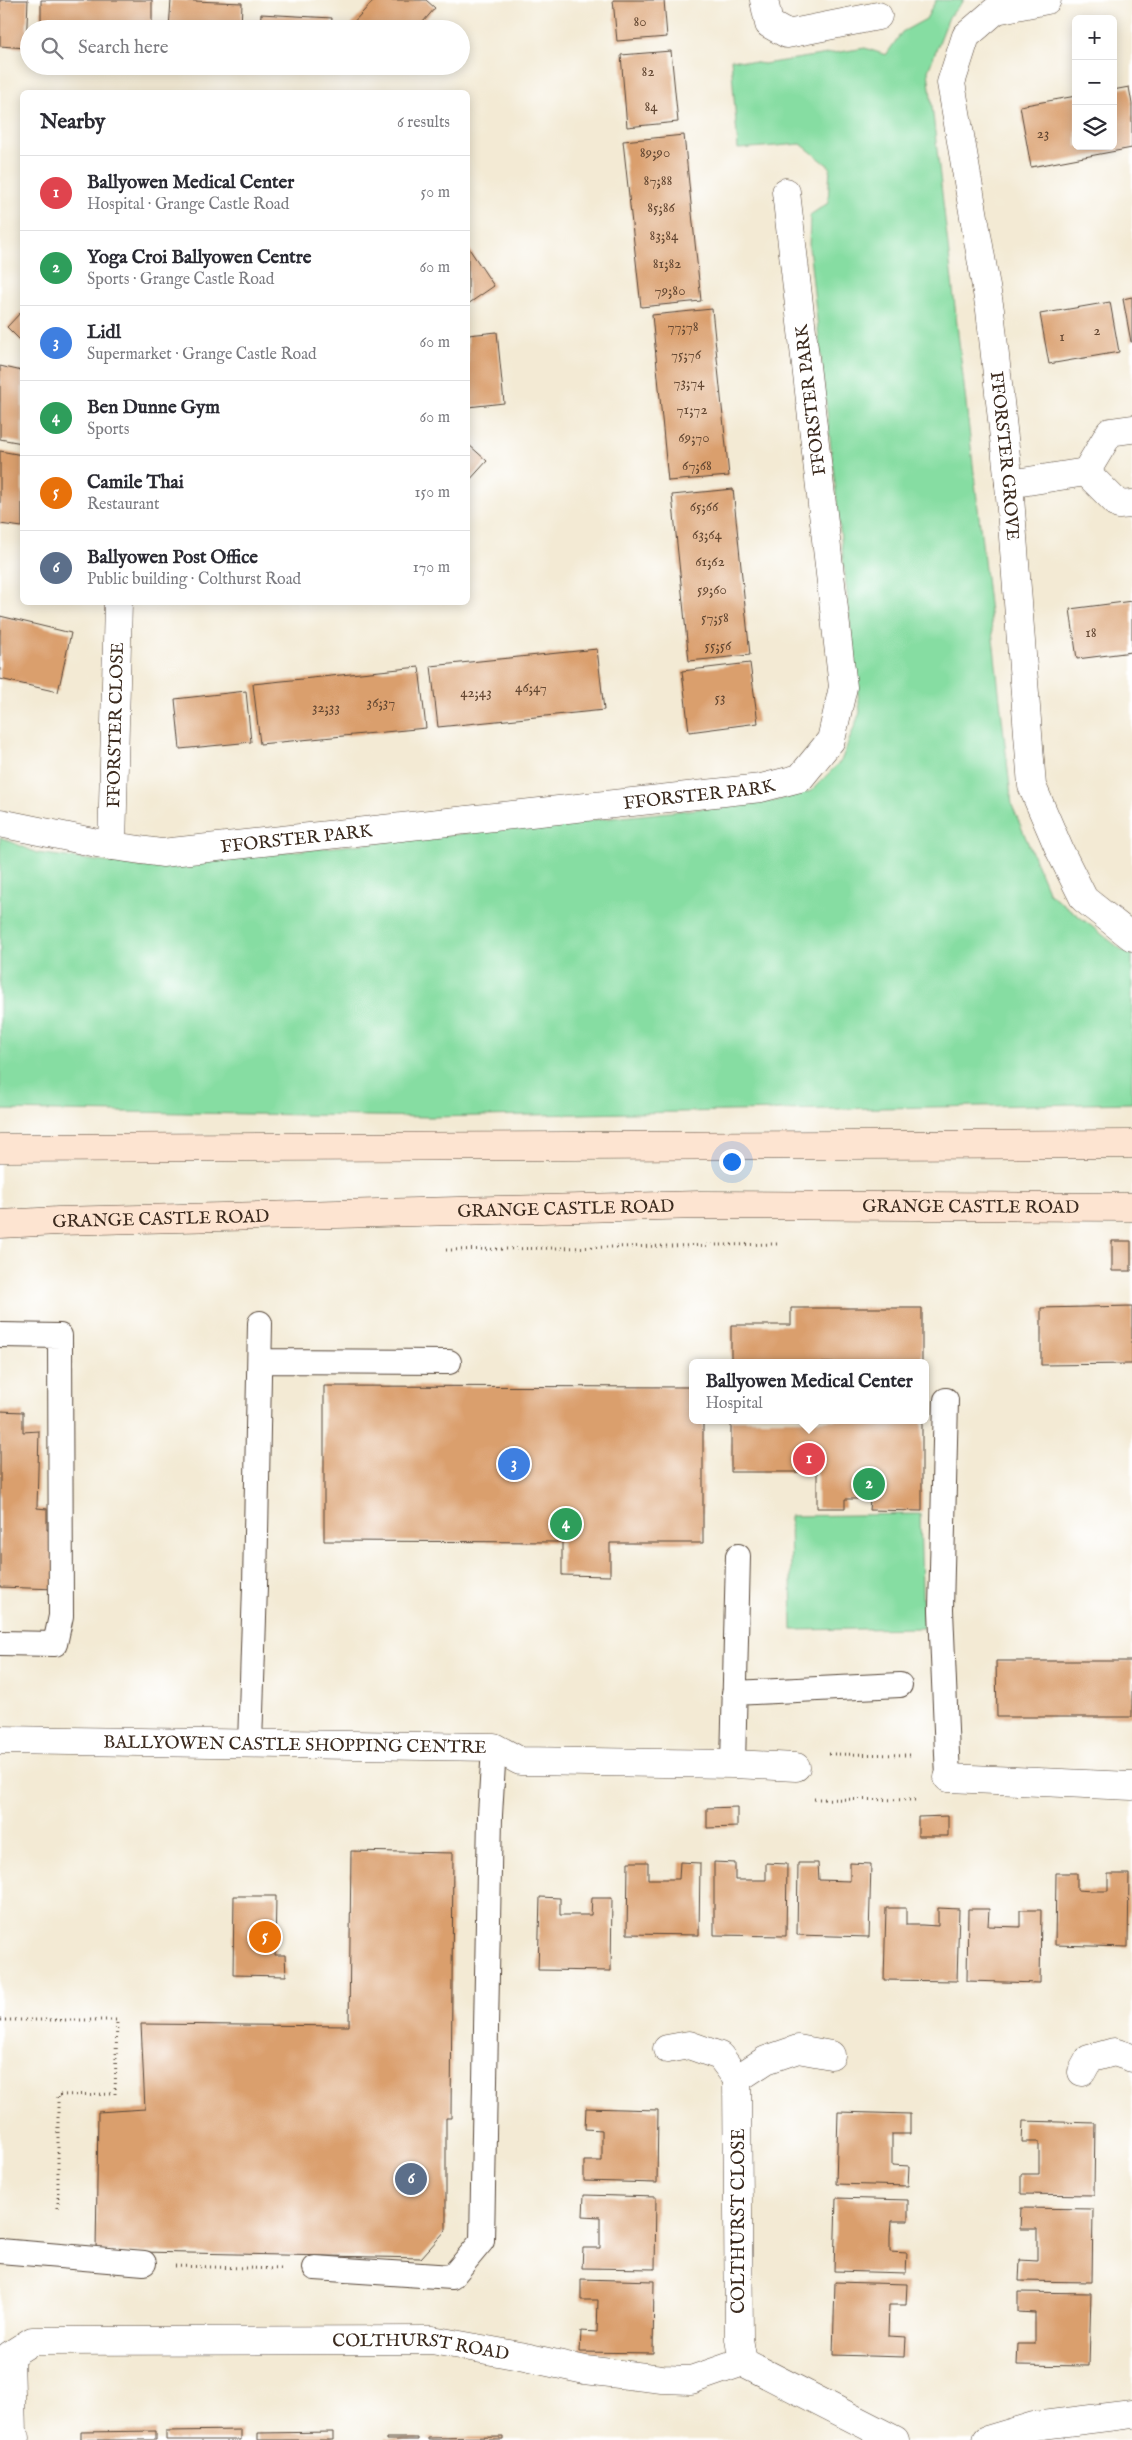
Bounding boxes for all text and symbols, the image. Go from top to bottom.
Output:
house number: 80 [633,12,647,31]
map controls [1072,15,1117,150]
button: + [1072,15,1117,60]
search box [20,20,470,75]
icon: search [38,34,66,62]
text: Search here [78,36,169,60]
button: − [1072,60,1117,105]
house number: 82 [642,62,654,81]
house number: 84 [644,97,658,116]
button: layers [1072,105,1117,150]
text: Nearby [40,109,105,136]
text: 6 results [397,113,450,133]
house number: 23 [1037,124,1049,143]
house number: 89;90 [640,143,670,162]
text: Ballyowen Medical Center [87,171,294,195]
house number: 87;88 [644,171,673,190]
text: 1 [53,183,59,203]
text: 50 m [421,183,450,203]
text: Hospital · Grange Castle Road [87,195,289,215]
house number: 85;86 [647,198,676,217]
house number: 83;84 [650,226,679,245]
text: Yoga Croi Ballyowen Centre [87,246,312,270]
house number: 81;82 [653,254,681,273]
text: 2 [52,258,60,278]
text: 60 m [420,258,450,278]
text: Sports · Grange Castle Road [87,270,274,290]
house number: 79;80 [654,281,686,300]
house number: 77;78 [667,317,699,336]
text: Lidl [87,321,121,345]
house number: 2 [1093,321,1101,340]
street label: FFORSTER PARK [791,322,832,477]
house number: 1 [1059,327,1065,346]
text: 3 [53,333,59,353]
text: 60 m [420,333,450,353]
text: Supermarket · Grange Castle Road [87,345,317,365]
house number: 75;76 [671,345,702,364]
street label: FFORSTER GROVE [984,370,1023,542]
house number: 73;74 [673,373,705,392]
text: Ben Dunne Gym [87,396,220,420]
house number: 71;72 [677,400,707,419]
text: 4 [52,408,60,428]
text: 60 m [420,408,450,428]
text: Sports [87,420,129,440]
house number: 69;70 [678,428,710,447]
house number: 67;68 [682,456,712,475]
text: Camile Thai [87,471,184,495]
text: 5 [53,483,59,503]
text: 150 m [415,483,450,503]
text: Restaurant [87,495,160,515]
house number: 65;66 [690,497,719,516]
house number: 63;64 [692,525,723,544]
text: Ballyowen Post Office [87,546,258,570]
house number: 61;62 [695,552,725,571]
text: 6 [53,558,59,578]
text: 170 m [413,558,450,578]
text: Public building · Colthurst Road [87,570,301,590]
house number: 59;60 [697,580,727,599]
house number: 57;58 [701,608,729,627]
house number: 18 [1085,623,1097,642]
house number: 55;56 [705,636,732,655]
street label: FFORSTER CLOSE [103,642,130,808]
house number: 46;47 [515,678,547,697]
house number: 42;43 [460,683,492,702]
house number: 53 [714,688,726,707]
house number: 36;37 [367,693,395,712]
house number: 32;33 [312,698,340,717]
street label: FFORSTER PARK [622,775,779,816]
street label: FFORSTER PARK [220,820,374,860]
your location [719,1149,745,1175]
street label: GRANGE CASTLE ROAD [457,1196,675,1224]
street label: GRANGE CASTLE ROAD [862,1196,1079,1220]
street label: GRANGE CASTLE ROAD [52,1206,270,1234]
popup [689,1359,929,1424]
text: Ballyowen Medical Center [705,1370,913,1394]
text: Hospital [705,1394,763,1414]
pin: 1 [793,1440,825,1478]
pin: 3 [498,1445,530,1483]
pin: 2 [853,1465,885,1503]
pin: 4 [550,1505,582,1543]
street label: BALLYOWEN CASTLE SHOPPING CENTRE [103,1731,487,1760]
pin: 5 [249,1918,281,1956]
street label: COLTHURST CLOSE [728,2128,751,2314]
pin: 6 [395,2160,427,2198]
street label: COLTHURST ROAD [332,2330,511,2367]

